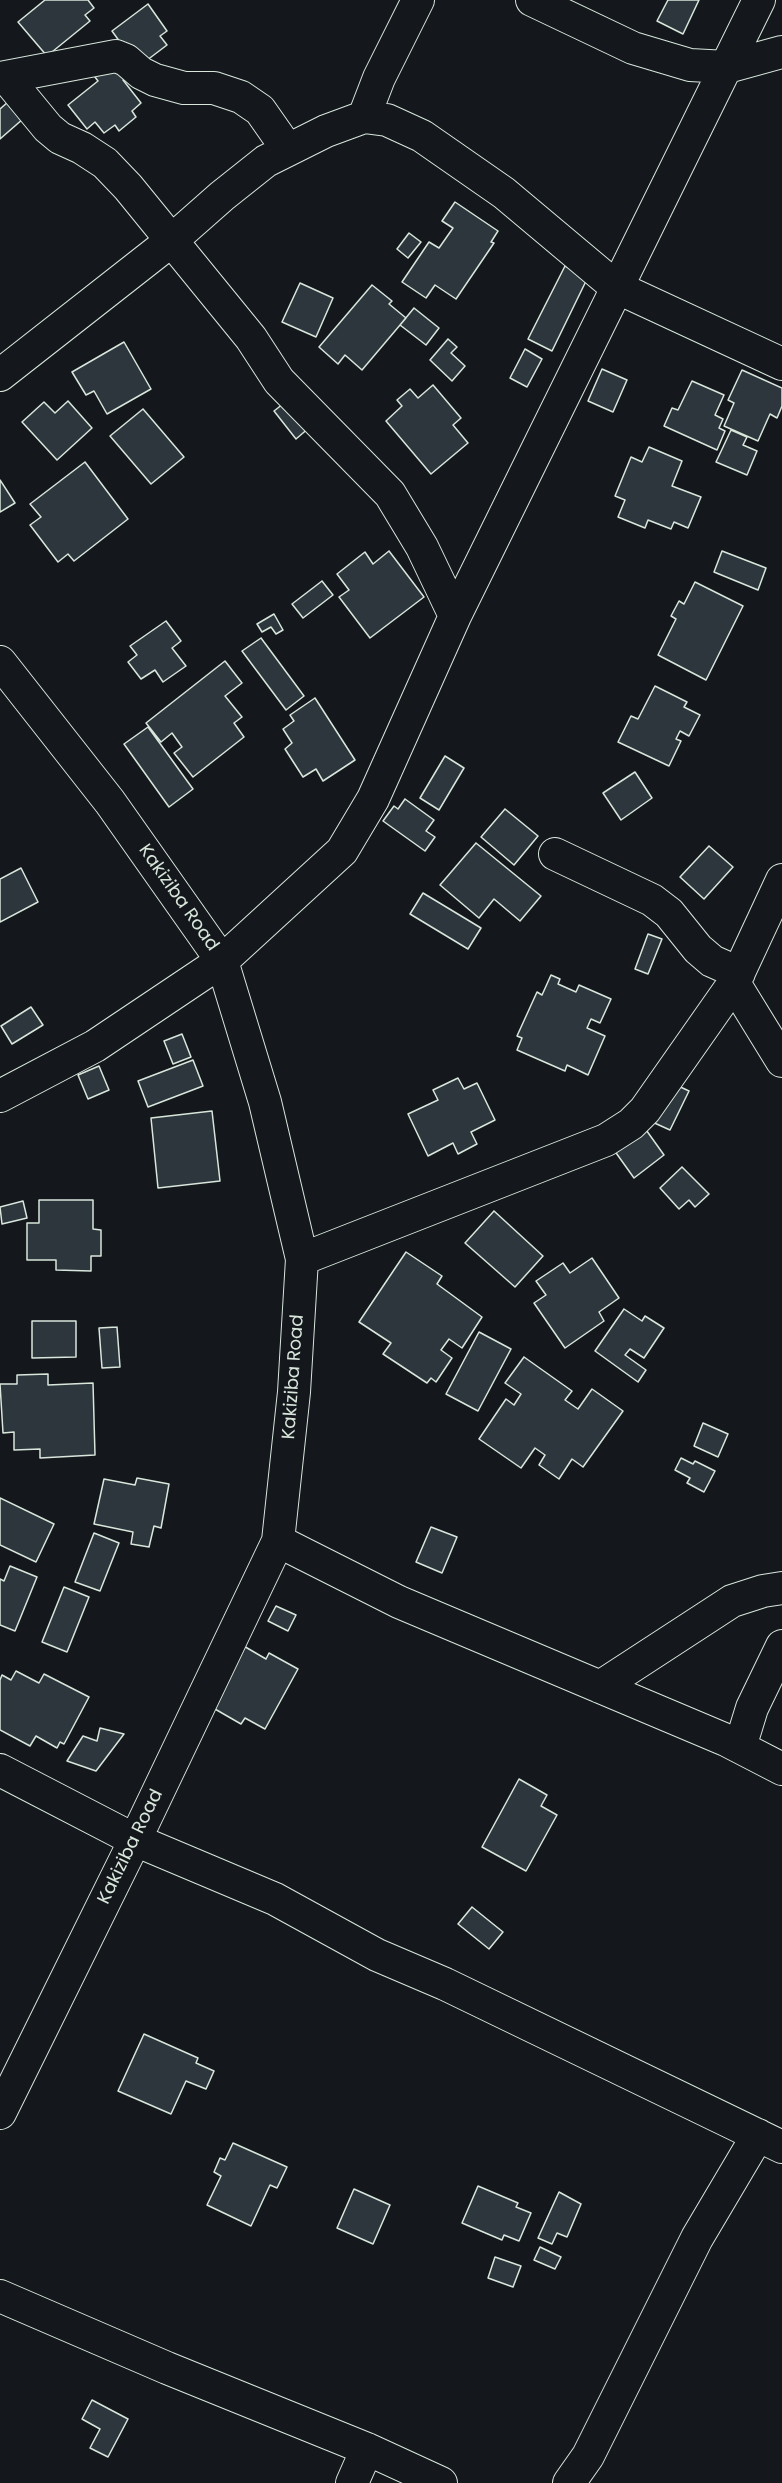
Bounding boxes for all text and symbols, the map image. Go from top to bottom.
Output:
street label: Kakiziba Road [133,841,223,955]
street label: Kakiziba Road [279,1314,309,1440]
street label: Kakiziba Road [94,1786,168,1908]

